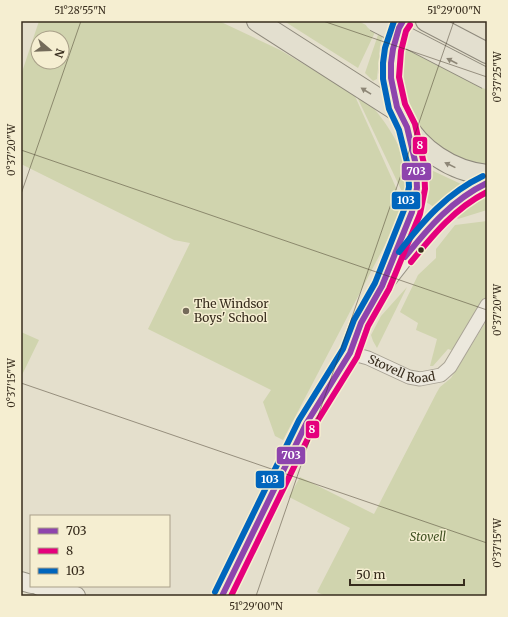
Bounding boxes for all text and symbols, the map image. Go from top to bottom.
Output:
text: 51°28'55"N [54,4,106,17]
text: 51°29'00"N [427,4,481,17]
north arrow [30,30,70,70]
text: N [51,47,67,60]
text: 0°37'25"W [491,50,504,103]
one-way arrow [447,58,458,64]
one-way arrow [360,88,372,95]
text: 0°37'20"W [5,123,18,176]
line badge: 8 [412,136,428,155]
text: 8 [417,138,424,152]
line badge: 703 [401,162,432,181]
one-way arrow [444,162,456,168]
text: 703 [406,164,426,178]
line badge: 103 [391,191,421,210]
text: 103 [397,193,415,207]
unlabelled marker [416,245,426,255]
text: 0°37'20"W [491,283,504,336]
place label: The Windsor Boys' School [194,296,269,325]
marker: The Windsor Boys' School [181,306,191,316]
street label: Stovell Road [366,351,436,386]
text: 0°37'15"W [5,357,18,408]
line badge: 8 [305,420,320,439]
text: 8 [309,422,316,436]
line badge: 703 [276,446,306,465]
text: 703 [281,448,301,462]
line badge: 103 [255,470,285,489]
text: 103 [261,472,279,486]
legend [30,515,170,587]
text: 0°37'15"W [491,517,504,568]
text: 703 [66,523,87,538]
park label: Stovell [410,529,447,544]
text: 8 [66,543,73,558]
scale bar [350,561,464,587]
text: 103 [66,563,85,578]
text: 50 m [356,567,385,582]
text: 51°29'00"N [229,600,283,613]

